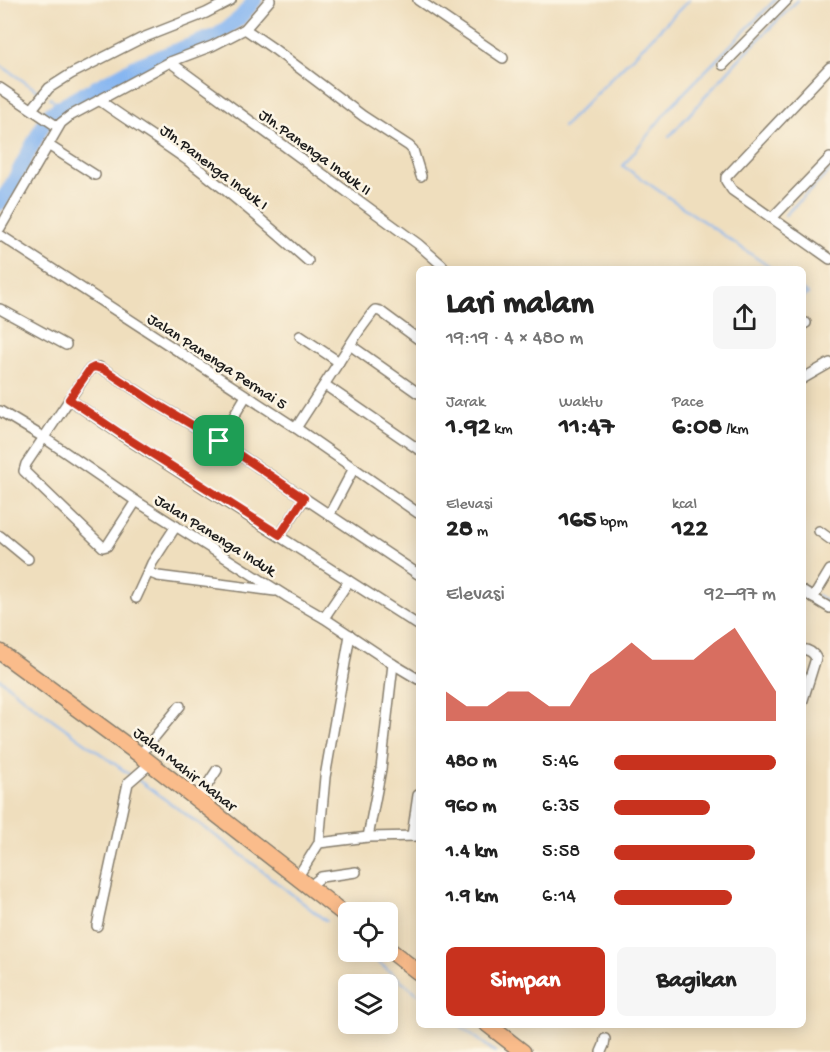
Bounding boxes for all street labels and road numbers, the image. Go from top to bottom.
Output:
street label: Jln.Panenga Induk II [254,107,374,201]
street label: Jln.Panenga Induk I [155,122,271,216]
street label: Jalan Panenga Permai 5 [143,311,290,415]
street label: Jalan Panenga Induk [150,492,280,583]
street label: Jalan Mahir Mahar [128,725,240,818]

